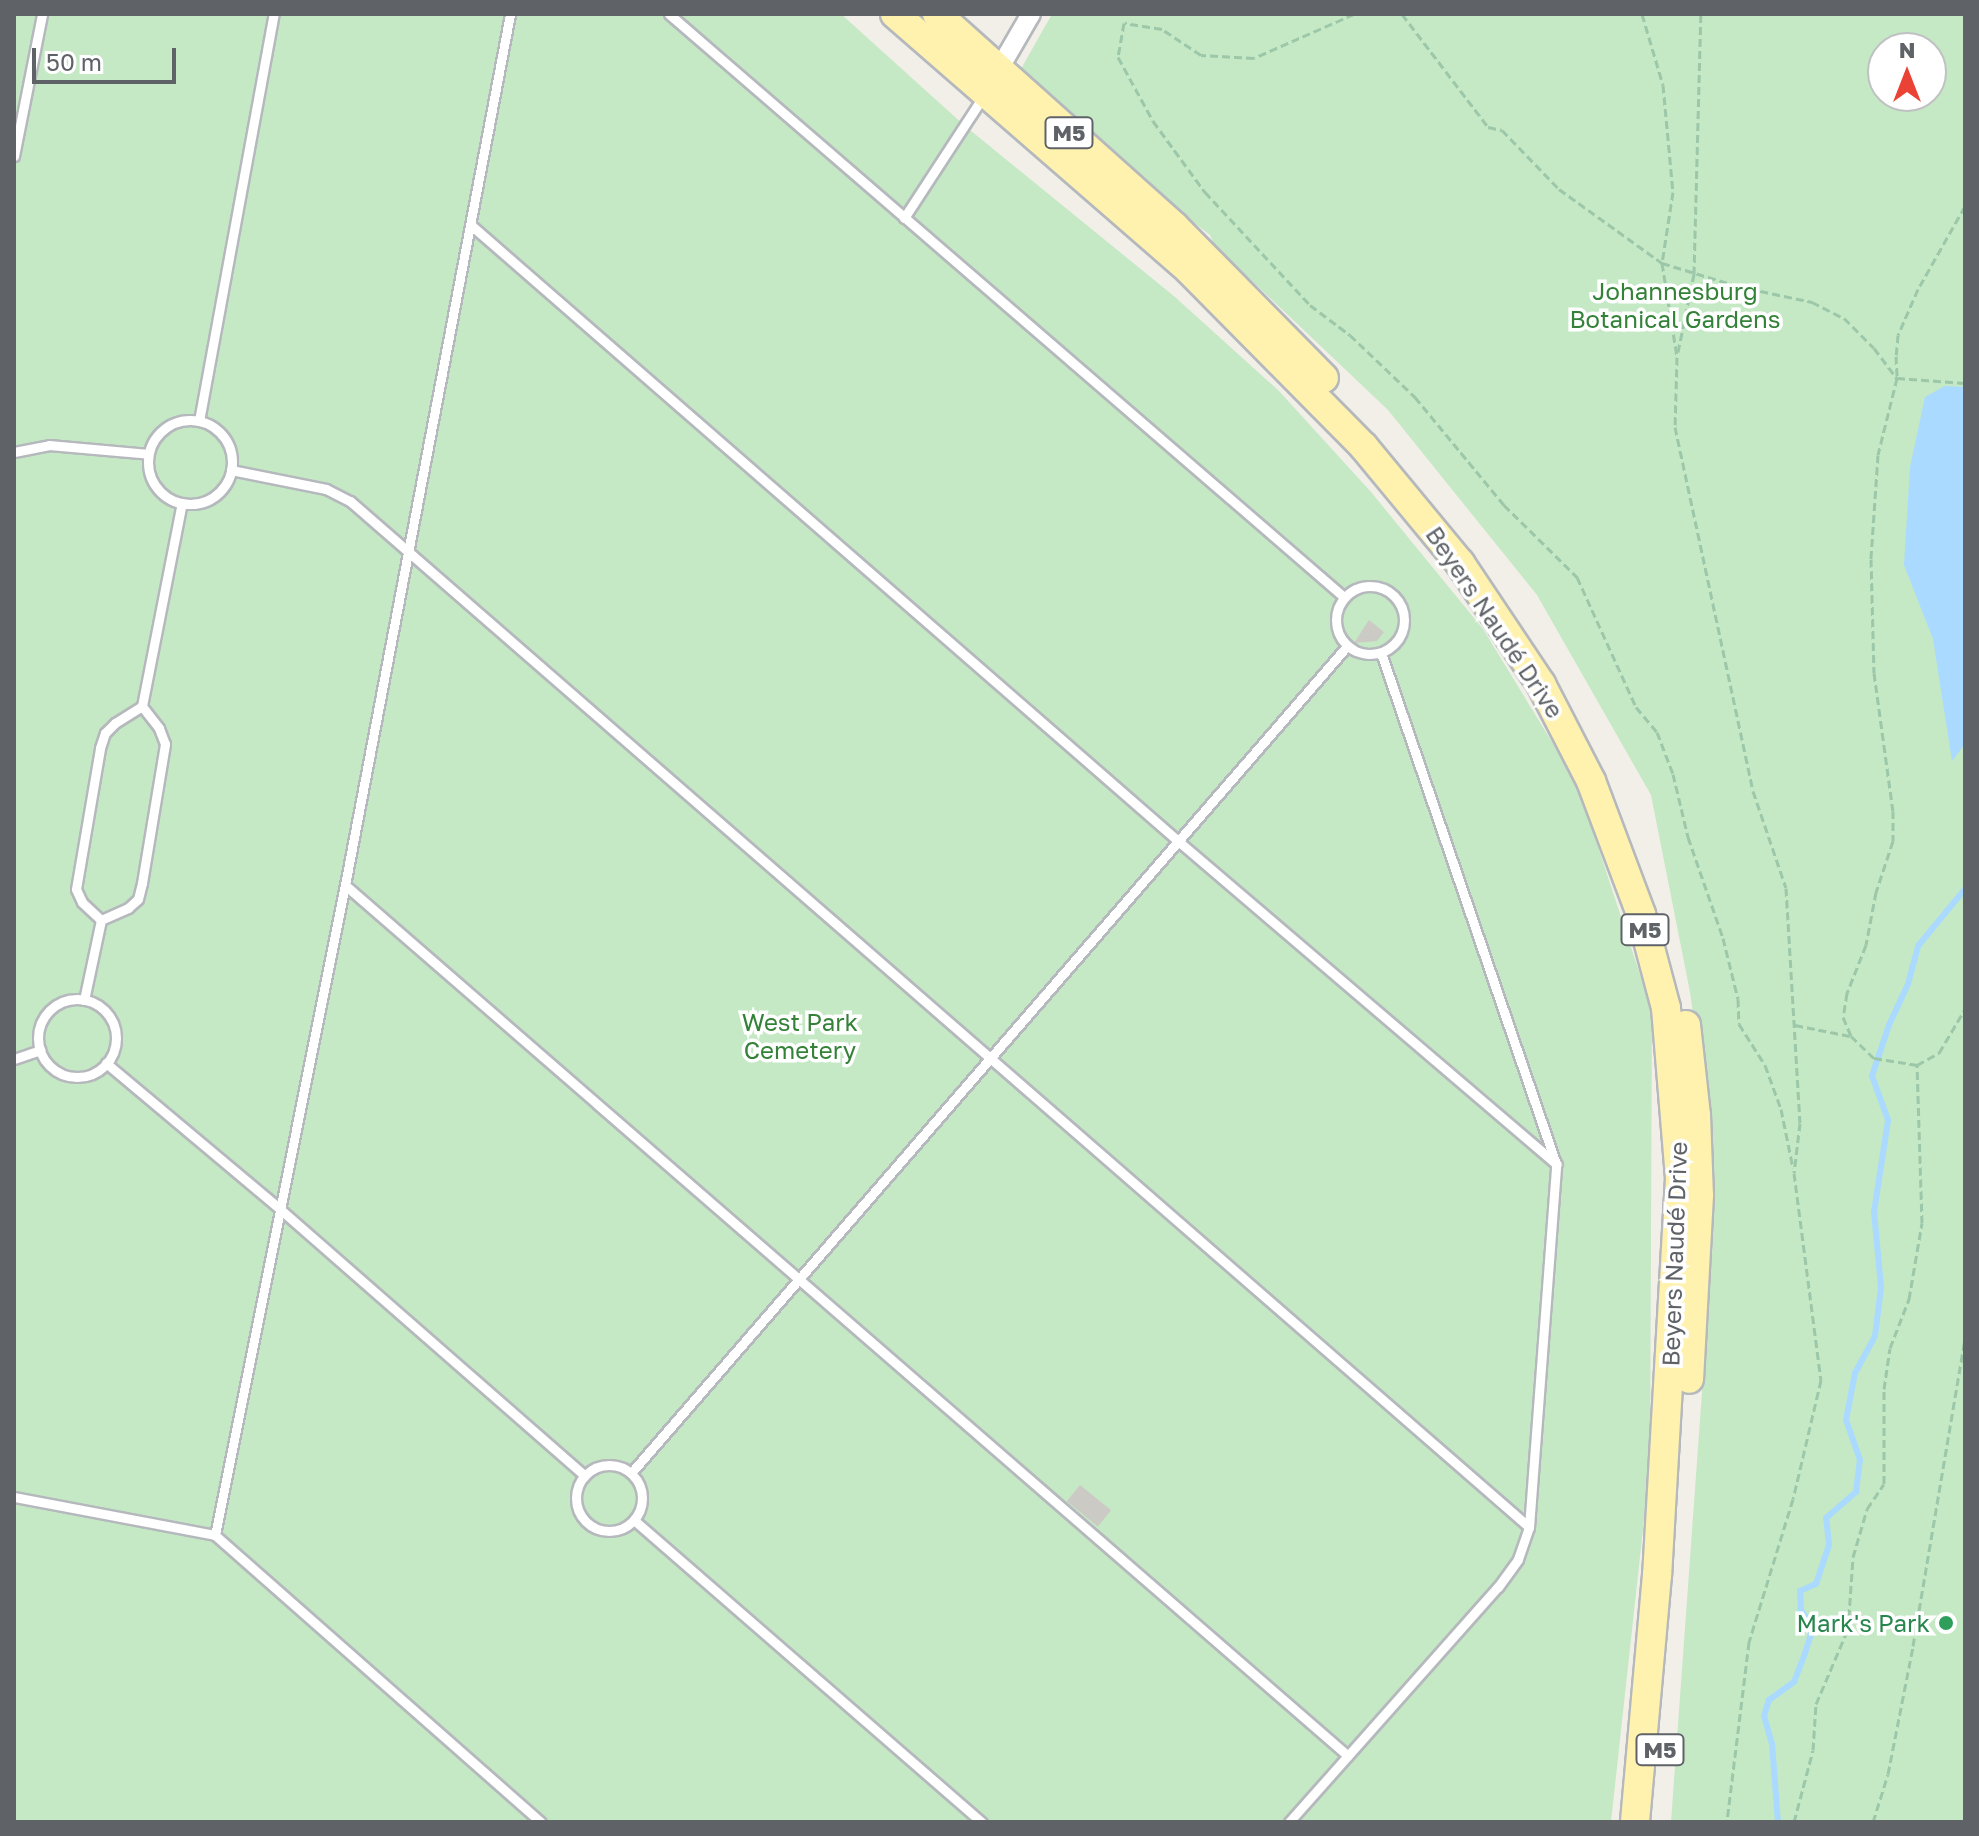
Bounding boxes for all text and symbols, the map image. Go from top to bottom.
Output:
scale bar [36,32,180,82]
north arrow [1867,32,1947,112]
text: N [1899,36,1915,63]
text: 50 m [46,47,102,76]
road number: M5 [1043,115,1095,151]
park label: Johannesburg Botanical Gardens [1570,277,1780,333]
street label: Beyers Naudé Drive [1420,521,1570,723]
road number: M5 [1619,912,1671,948]
park label: West Park Cemetery [742,1008,858,1064]
street label: Beyers Naudé Drive [1656,1141,1692,1367]
place label: Mark's Park [1796,1609,1930,1637]
marker: Mark's Park [1937,1614,1955,1632]
road number: M5 [1634,1732,1686,1768]

